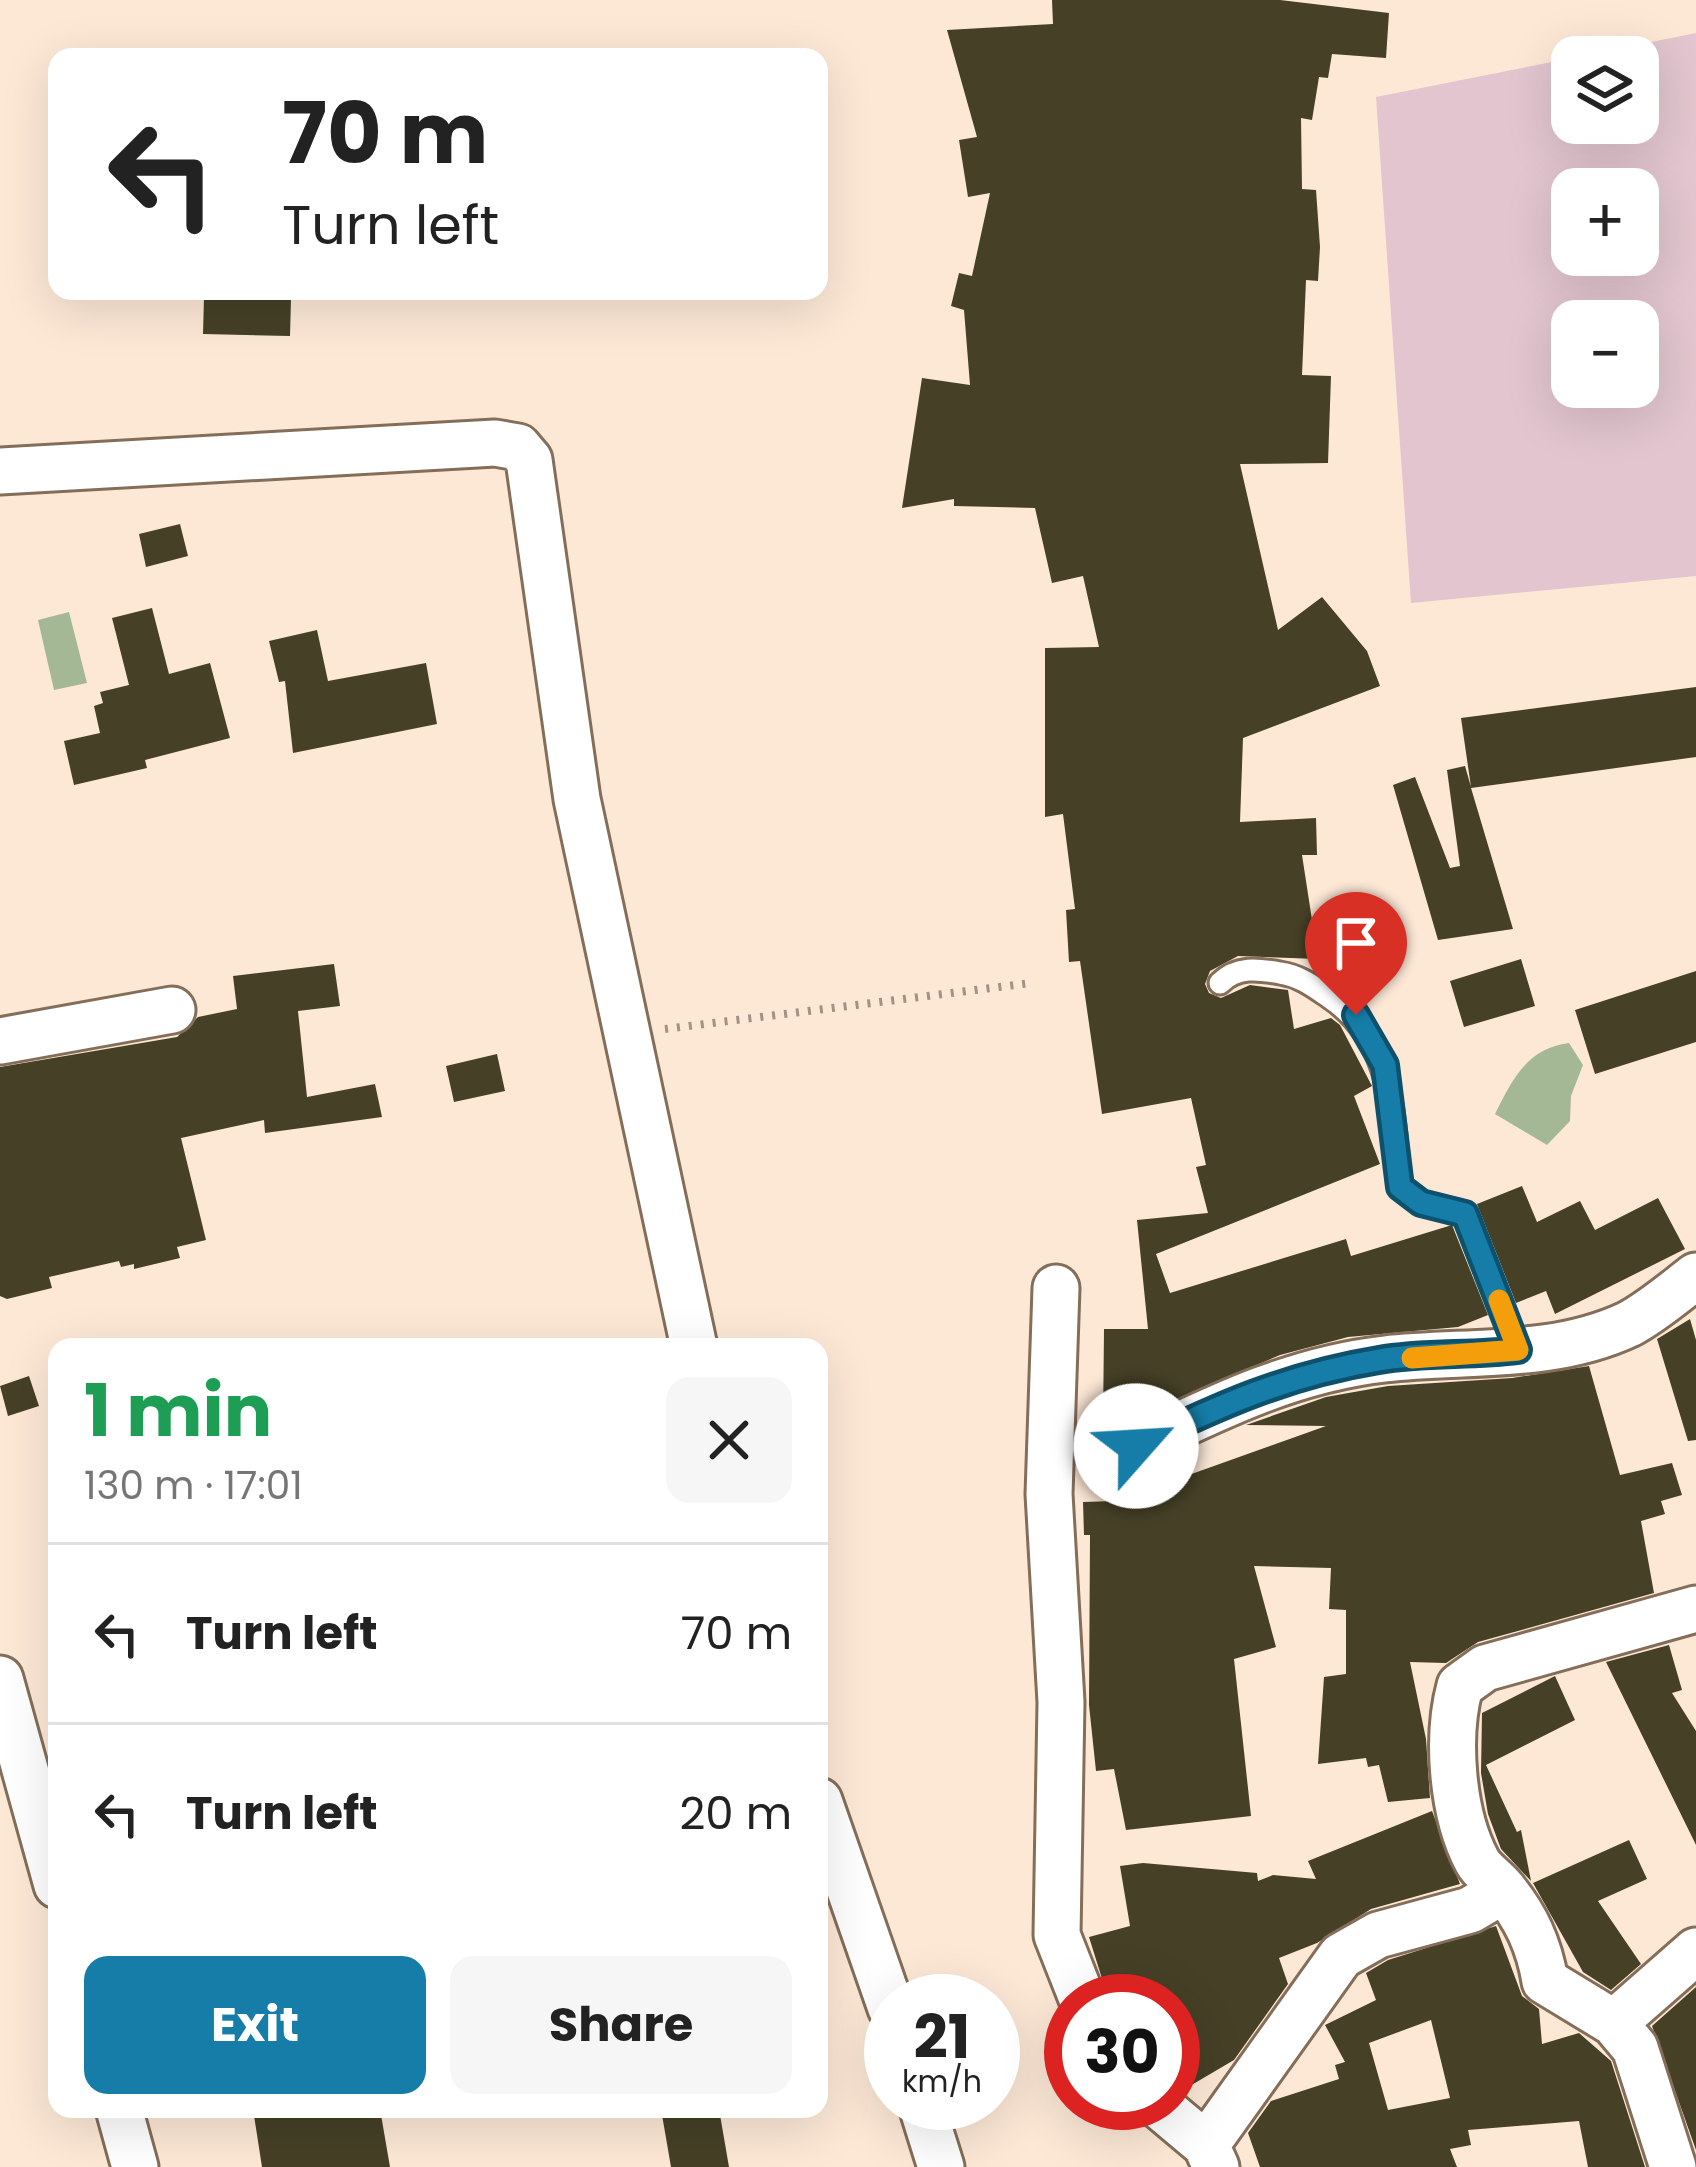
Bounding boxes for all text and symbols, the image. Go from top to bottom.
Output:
map controls [1551,36,1659,408]
button: layers [1551,36,1659,144]
text: 70 m [282,75,488,192]
icon: left [84,96,240,252]
button: + [1551,168,1659,276]
text: Turn left [282,187,499,263]
button: − [1551,300,1659,408]
pin [1305,892,1407,1015]
icon: arrive [1323,910,1389,976]
text: 1 min [84,1360,272,1461]
button: close [666,1377,792,1503]
position arrow [1073,1383,1199,1509]
text: 130 m · 17:01 [84,1458,303,1513]
icon: left [84,1601,150,1667]
text: Turn left [186,1602,378,1665]
text: 70 m [681,1602,792,1665]
icon: left [84,1781,150,1847]
text: Turn left [186,1782,378,1845]
text: 20 m [679,1782,792,1845]
button: Exit [84,1956,426,2094]
button: Share [450,1956,792,2094]
speed limit sign: 30 [1044,1974,1200,2130]
text: 21 [914,1995,970,2079]
text: km/h [902,2060,982,2103]

